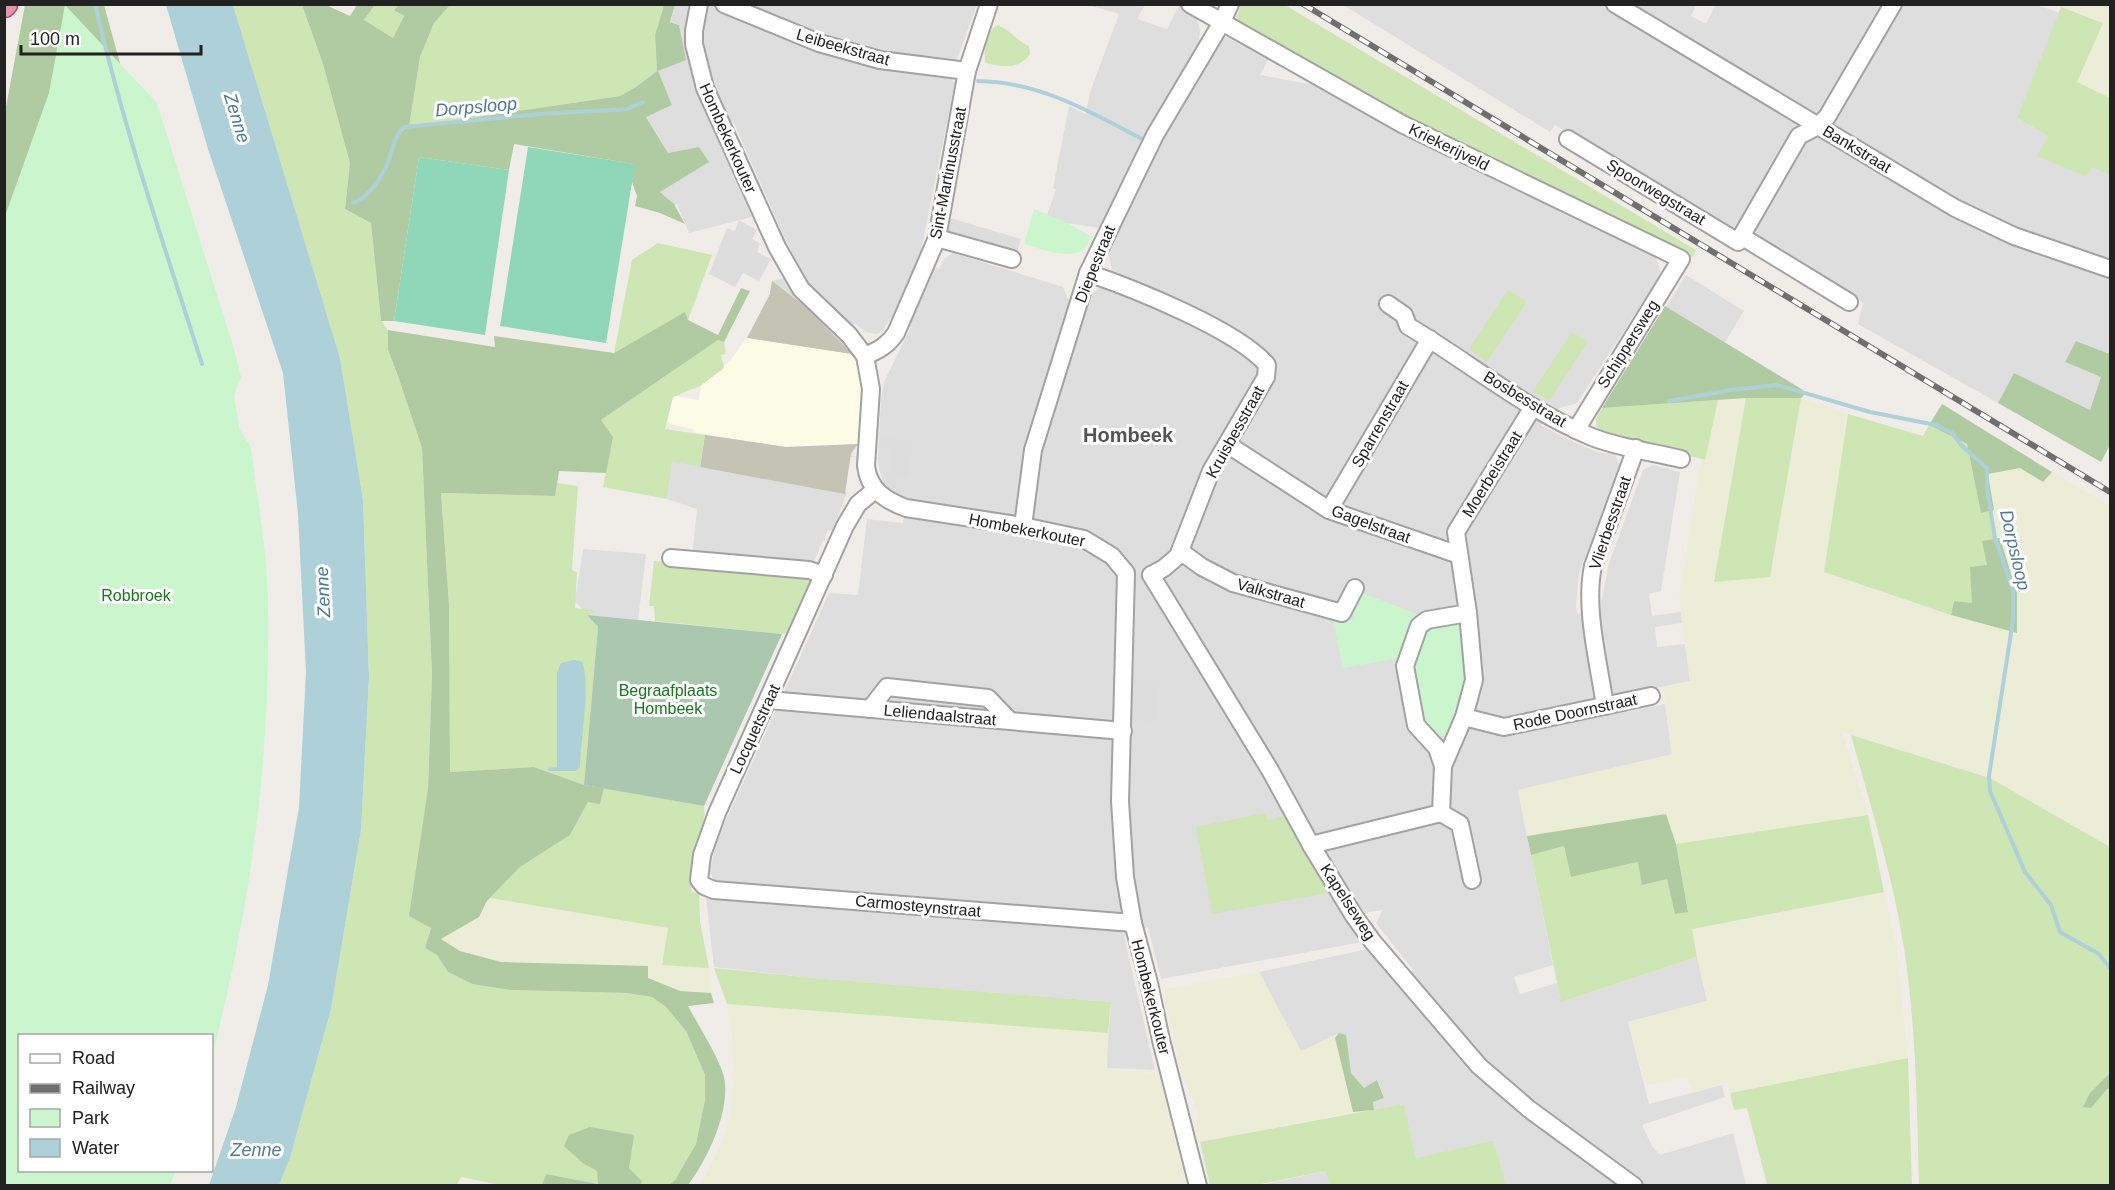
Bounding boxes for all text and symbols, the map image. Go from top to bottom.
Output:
scale bar [21,18,201,56]
street label: Leibeekstraat [794,26,892,69]
text: 100 m [30,29,80,49]
street label: Hombekerkouter [696,81,760,196]
water label: Zenne [220,90,254,145]
water label: Dorpsloop [434,93,518,121]
street label: Sint-Martinusstraat [927,105,969,241]
street label: Kriekerijveld [1406,120,1492,174]
street label: Bankstraat [1820,122,1895,176]
street label: Spoorwegstraat [1604,156,1709,228]
street label: Diepestraat [1072,222,1118,305]
street label: Schippersweg [1594,297,1662,391]
street label: Bosbesstraat [1481,368,1570,431]
street label: Sparrenstraat [1348,377,1412,470]
street label: Kruisbesstraat [1203,383,1267,481]
district label: Hombeek [1083,424,1174,446]
street label: Moerbeistraat [1459,428,1525,520]
street label: Vlierbesstraat [1586,473,1634,572]
street label: Gagelstraat [1329,502,1413,546]
water label: Dorpsloop [1996,508,2034,592]
street label: Hombekerkouter [967,510,1087,550]
water label: Zenne [312,566,334,619]
street label: Valkstraat [1235,575,1307,611]
park label: Robbroek [101,587,172,604]
street label: Locquetstraat [727,681,783,777]
park label: Begraafplaats Hombeek [619,682,717,717]
street label: Rode Doornstraat [1511,690,1639,733]
street label: Leliendaalstraat [883,702,998,728]
street label: Kapelseweg [1317,861,1379,943]
street label: Carmosteynstraat [854,892,982,920]
street label: Hombekerkouter [1128,938,1174,1057]
legend [18,1034,213,1172]
text: Road [72,1048,115,1068]
text: Railway [72,1078,135,1098]
text: Park [72,1108,110,1128]
text: Water [72,1138,119,1158]
water label: Zenne [229,1140,282,1160]

